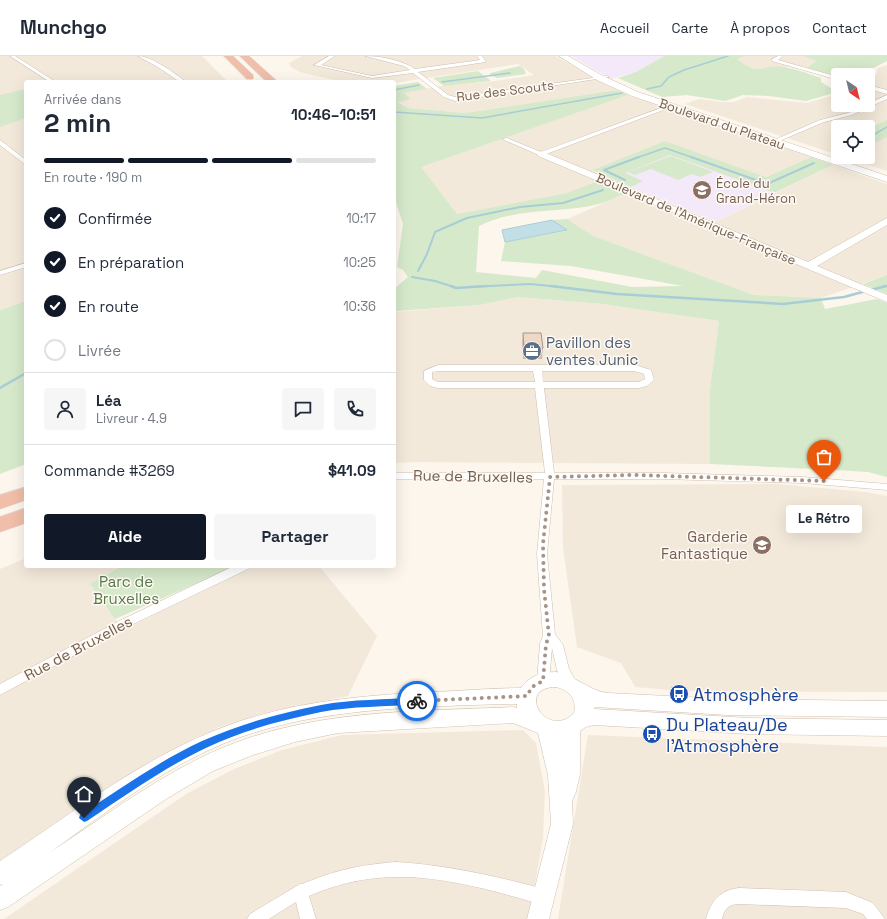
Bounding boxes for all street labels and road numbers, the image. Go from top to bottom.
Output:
street label: Rue des Scouts [455,77,555,105]
street label: Boulevard du Plateau [657,94,787,154]
street label: Boulevard de l'Amérique-Française [593,169,799,269]
street label: Rue de Bruxelles [413,465,533,487]
street label: Rue de Bruxelles [21,611,135,685]

